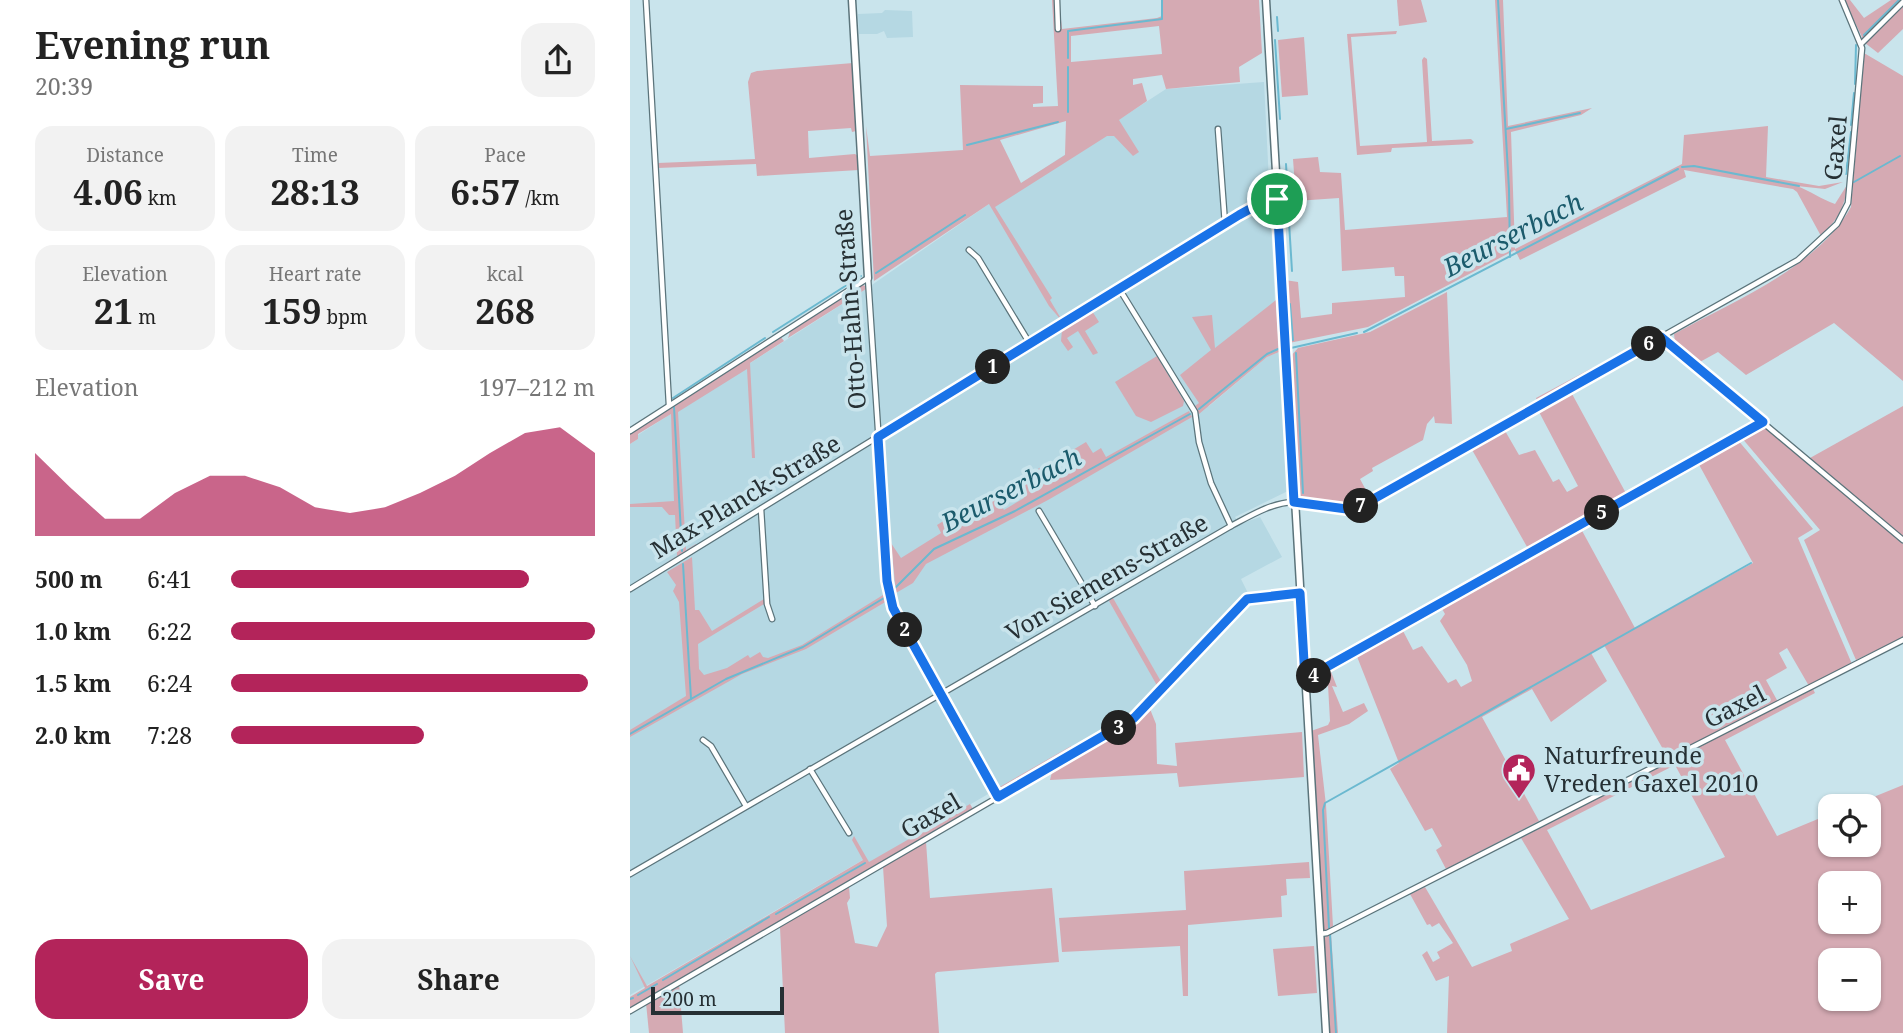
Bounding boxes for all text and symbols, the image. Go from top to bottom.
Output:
text: Evening run [35,18,270,70]
button: share [521,23,595,97]
text: 20:39 [35,70,93,102]
street label: Gaxel [1815,114,1854,182]
text: Distance [86,142,164,168]
text: Time [292,142,338,168]
text: Pace [484,142,526,168]
text: 4.06 [73,168,143,215]
text: 28:13 [270,168,360,215]
text: 6:57 [450,168,520,215]
pin [1247,169,1307,229]
icon: arrive [1258,180,1296,218]
water label: Beurserbach [1436,183,1589,285]
text: km [143,185,177,211]
text: /km [520,185,560,211]
street label: Otto-Hahn-Straße [826,208,873,410]
text: Elevation [82,261,168,287]
text: Heart rate [269,261,361,287]
text: kcal [487,261,523,287]
text: 21 [94,287,133,334]
text: 159 [262,287,322,334]
text: 268 [475,287,535,334]
text: m [133,304,156,330]
text: bpm [322,304,368,330]
pin: 6 [1632,326,1666,362]
text: 6 [1643,330,1654,356]
pin: 1 [976,350,1010,384]
text: 1 [987,353,998,379]
text: Elevation [35,371,139,403]
text: 197–212 m [479,371,595,403]
street label: Max-Planck-Straße [644,426,846,565]
water label: Beurserbach [934,438,1087,540]
pin: 7 [1344,489,1378,524]
text: 7 [1355,492,1366,518]
pin: 5 [1584,496,1620,530]
text: 5 [1596,499,1607,525]
street label: Von-Siemens-Straße [999,505,1213,648]
text: 500 m [35,563,103,595]
text: 6:41 [147,563,192,595]
pin: 2 [888,612,922,648]
text: 1.0 km [35,615,111,647]
text: 6:22 [147,615,192,647]
text: 2 [899,616,910,642]
pin: 4 [1296,658,1332,694]
text: 4 [1308,662,1319,688]
text: 1.5 km [35,667,111,699]
text: 6:24 [147,667,192,699]
street label: Gaxel [1698,676,1771,735]
pin: 3 [1102,710,1136,746]
text: 3 [1113,714,1124,740]
text: 2.0 km [35,719,111,751]
text: 7:28 [147,719,192,751]
place label: Naturfreunde Vreden Gaxel 2010 [1544,738,1758,799]
public building icon: Naturfreunde Vreden Gaxel 2010 [1500,751,1538,800]
street label: Gaxel [894,784,967,845]
map controls [1818,794,1881,1011]
button: locate [1818,794,1881,857]
button: + [1818,871,1881,934]
button: Save [35,939,308,1019]
button: Share [322,939,595,1019]
button: − [1818,948,1881,1011]
scale bar [651,984,784,1016]
text: 200 m [662,986,717,1012]

